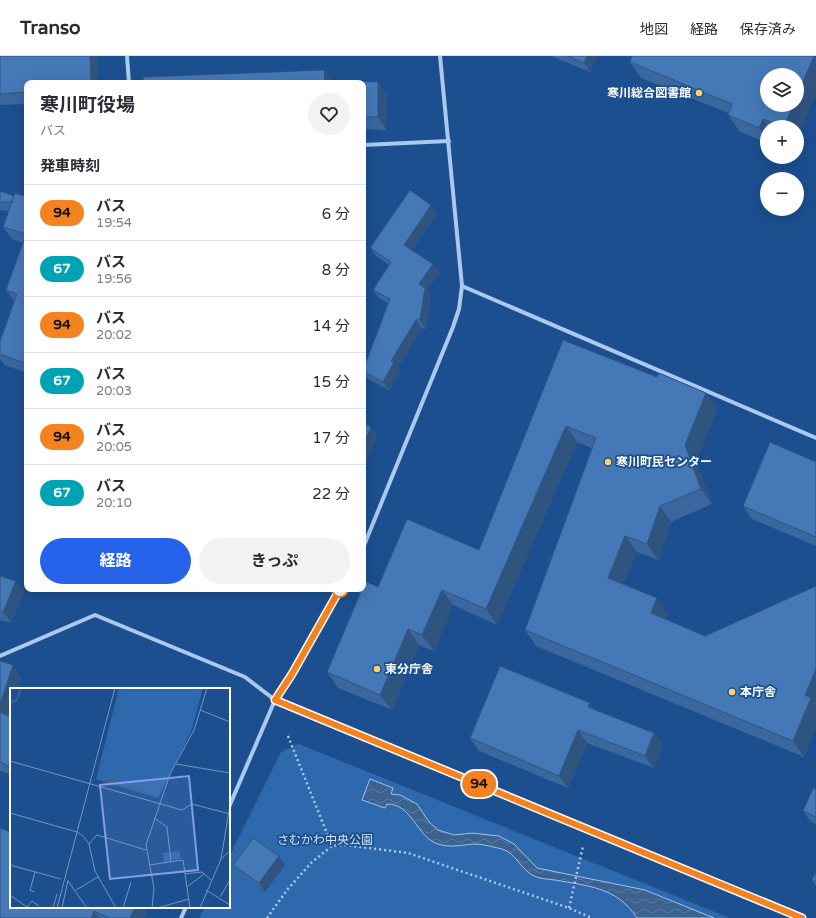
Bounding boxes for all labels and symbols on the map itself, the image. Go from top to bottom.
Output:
place label: 寒川総合図書館 [607,86,691,100]
marker: 寒川総合図書館 [694,88,704,98]
place label: 寒川町民センター [616,455,712,469]
marker: 寒川町民センター [603,457,613,467]
unlabelled marker [331,580,349,598]
place label: 東分庁舎 [385,662,433,676]
marker: 東分庁舎 [372,664,382,674]
place label: 本庁舎 [740,685,776,699]
marker: 本庁舎 [727,687,737,697]
inset map [10,688,230,908]
line badge: 94 [461,771,497,797]
park label: さむかわ中央公園 [277,833,373,847]

